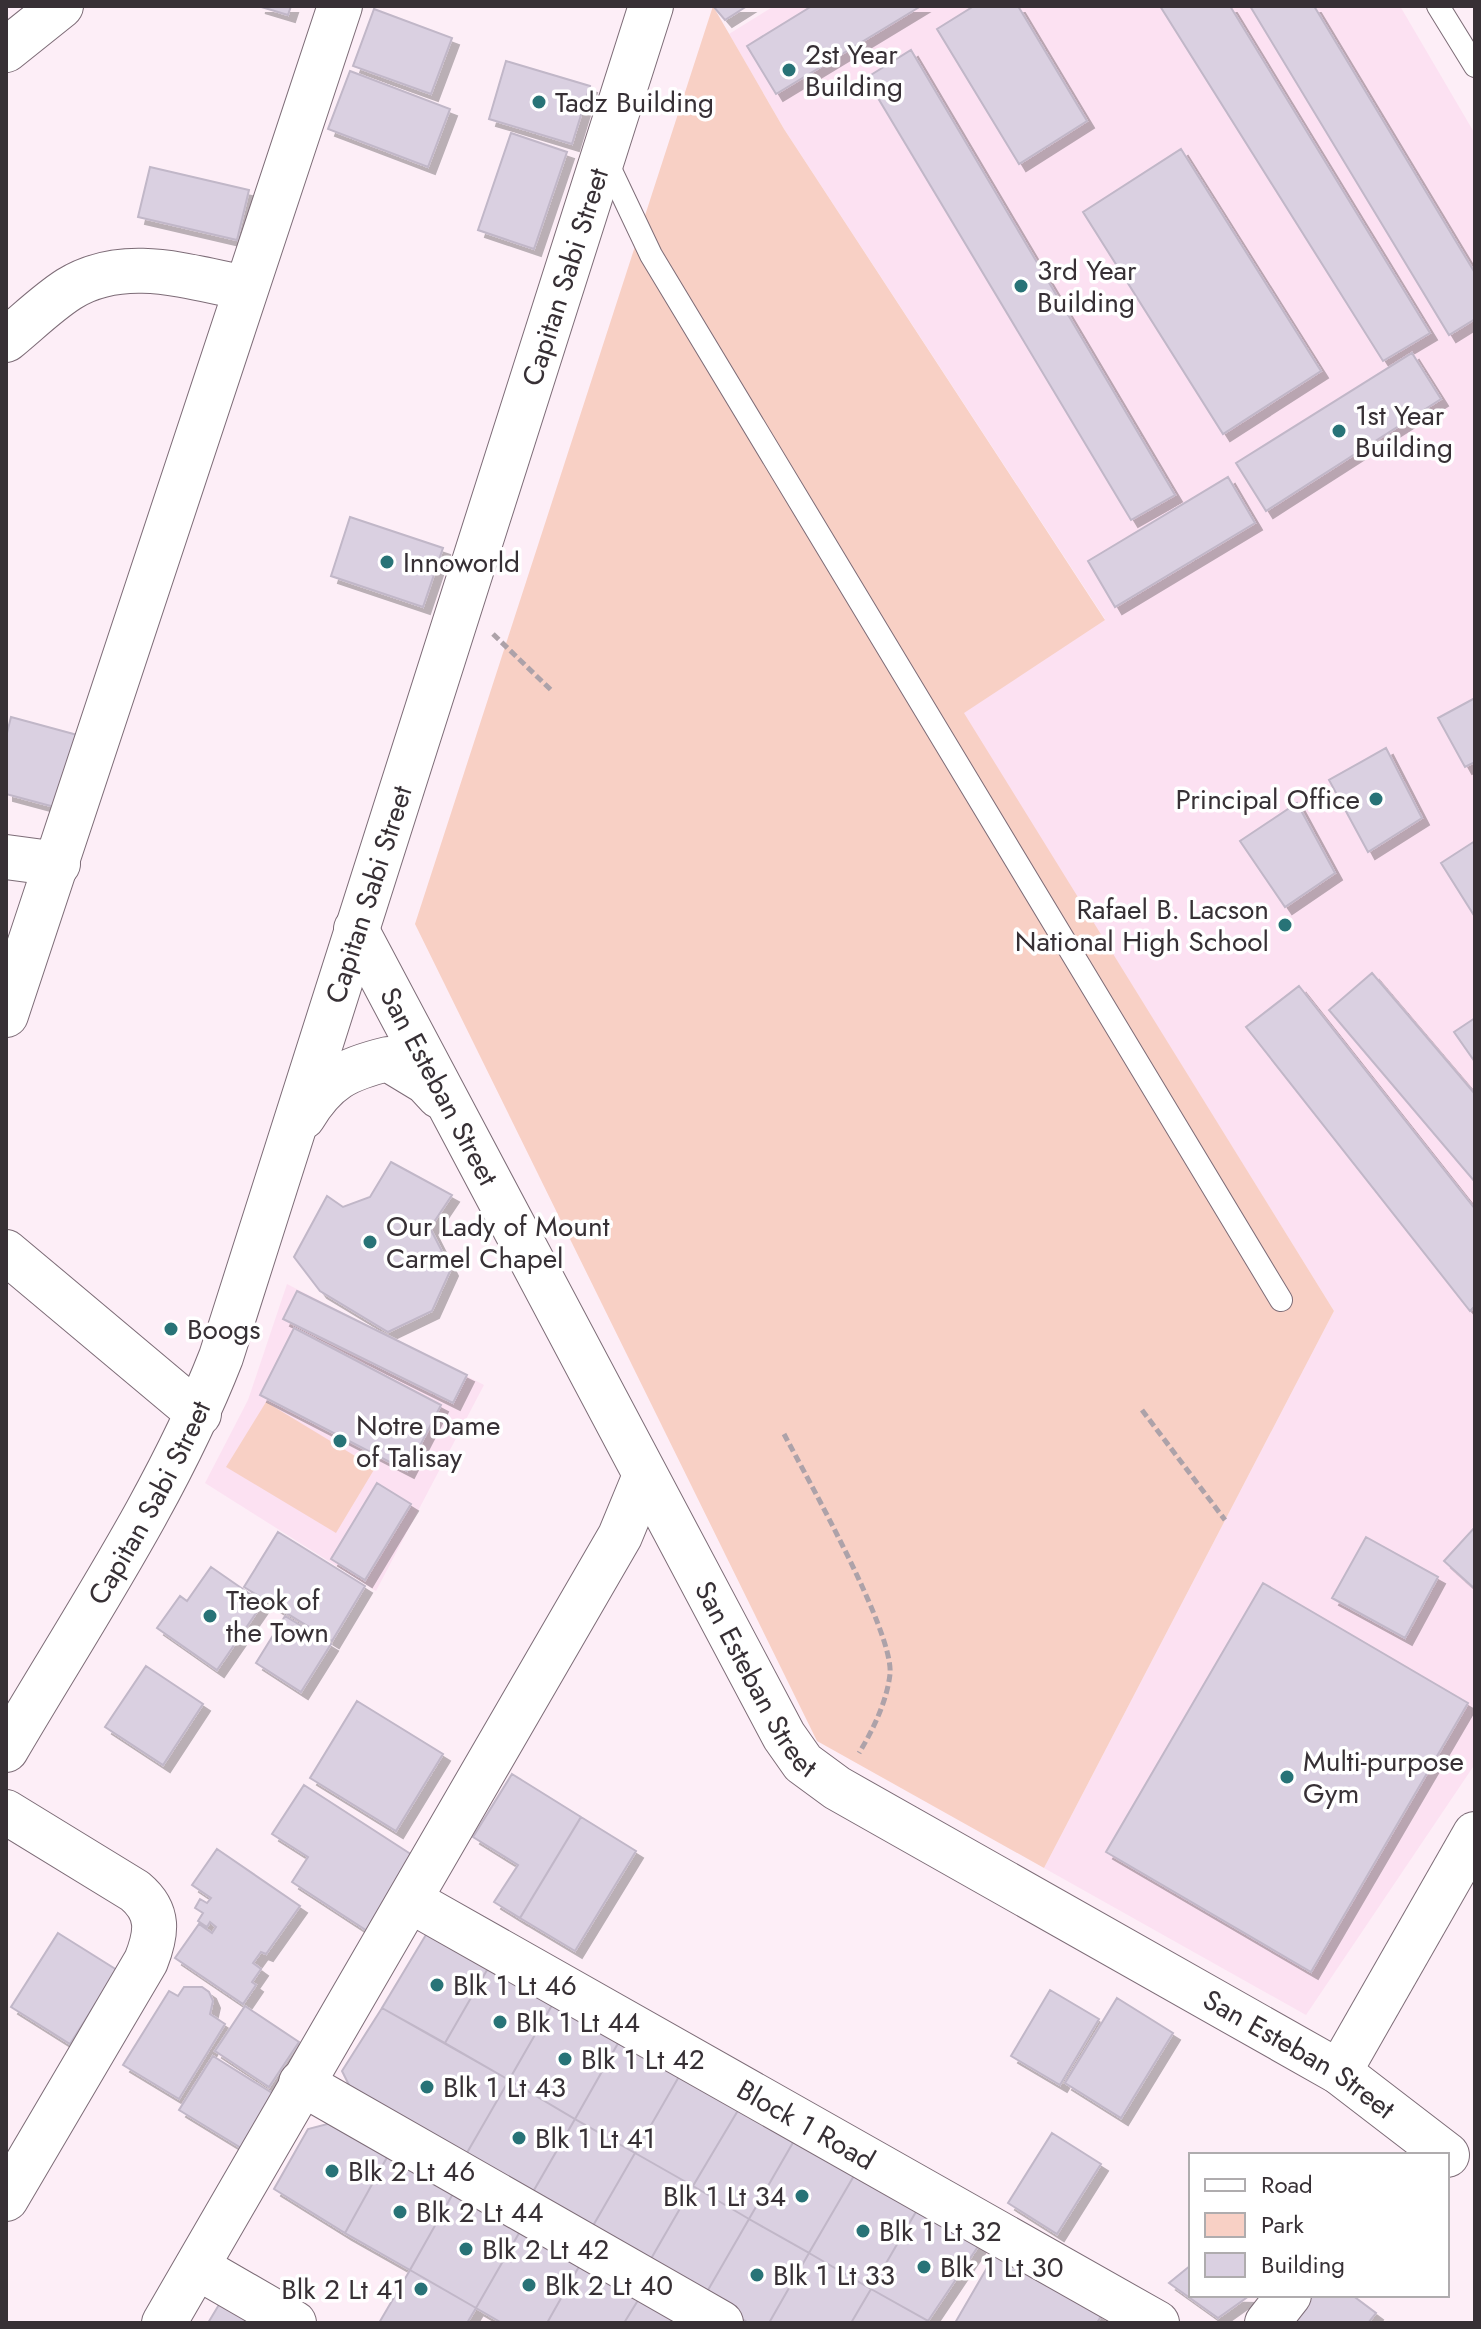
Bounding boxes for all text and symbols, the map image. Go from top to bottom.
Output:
place label: 2st Year Building [805,34,903,107]
marker: 2st Year Building [780,61,798,79]
place label: Tadz Building [555,82,714,123]
marker: Tadz Building [530,93,548,111]
street label: Capitan Sabi Street [511,163,619,391]
place label: 3rd Year Building [1037,250,1137,323]
marker: 3rd Year Building [1012,277,1030,295]
place label: 1st Year Building [1355,395,1453,468]
marker: 1st Year Building [1330,422,1348,440]
place label: Innoworld [403,542,520,583]
marker: Innoworld [378,553,396,571]
place label: Principal Office [1175,779,1360,820]
street label: Capitan Sabi Street [315,780,423,1009]
marker: Principal Office [1367,790,1385,808]
place label: Rafael B. Lacson National High School [1015,889,1269,962]
marker: Rafael B. Lacson National High School [1276,916,1294,934]
street label: San Esteban Street [369,980,509,1193]
place label: Our Lady of Mount Carmel Chapel [386,1206,610,1279]
marker: Our Lady of Mount Carmel Chapel [361,1233,379,1251]
place label: Boogs [187,1309,260,1350]
marker: Boogs [162,1320,180,1338]
street label: Capitan Sabi Street [78,1394,221,1613]
place label: Notre Dame of Talisay [356,1405,500,1478]
marker: Notre Dame of Talisay [331,1432,349,1450]
street label: San Esteban Street [684,1574,826,1788]
place label: Tteok of the Town [226,1580,329,1653]
marker: Tteok of the Town [201,1607,219,1625]
place label: Multi-purpose Gym [1303,1741,1464,1814]
marker: Multi-purpose Gym [1278,1768,1296,1786]
place label: Blk 1 Lt 46 [453,1965,577,2006]
marker: Blk 1 Lt 46 [428,1976,446,1994]
street label: San Esteban Street [1195,1979,1404,2129]
place label: Blk 1 Lt 44 [516,2002,640,2043]
marker: Blk 1 Lt 44 [491,2013,509,2031]
place label: Blk 1 Lt 42 [581,2039,705,2080]
marker: Blk 1 Lt 42 [556,2050,574,2068]
place label: Blk 1 Lt 43 [443,2067,566,2108]
street label: Block 1 Road [729,2069,883,2180]
marker: Blk 1 Lt 43 [418,2078,436,2096]
place label: Blk 1 Lt 41 [535,2118,655,2159]
marker: Blk 1 Lt 41 [510,2129,528,2147]
place label: Blk 2 Lt 46 [348,2151,475,2192]
legend [1189,2153,1449,2297]
marker: Blk 2 Lt 46 [323,2162,341,2180]
text: Road [1261,2167,1313,2202]
place label: Blk 1 Lt 34 [663,2176,786,2217]
marker: Blk 1 Lt 34 [793,2187,811,2205]
place label: Blk 2 Lt 44 [416,2192,544,2233]
marker: Blk 2 Lt 44 [391,2203,409,2221]
text: Park [1261,2207,1304,2242]
place label: Blk 1 Lt 32 [879,2211,1002,2252]
marker: Blk 1 Lt 32 [854,2222,872,2240]
place label: Blk 2 Lt 42 [482,2229,609,2270]
marker: Blk 2 Lt 42 [457,2240,475,2258]
place label: Blk 1 Lt 30 [940,2247,1064,2288]
text: Building [1261,2247,1345,2282]
place label: Blk 1 Lt 33 [773,2255,895,2296]
marker: Blk 1 Lt 30 [915,2258,933,2276]
place label: Blk 2 Lt 40 [545,2265,673,2306]
marker: Blk 1 Lt 33 [748,2266,766,2284]
place label: Blk 2 Lt 41 [281,2269,405,2310]
marker: Blk 2 Lt 40 [520,2276,538,2294]
marker: Blk 2 Lt 41 [412,2280,430,2298]

